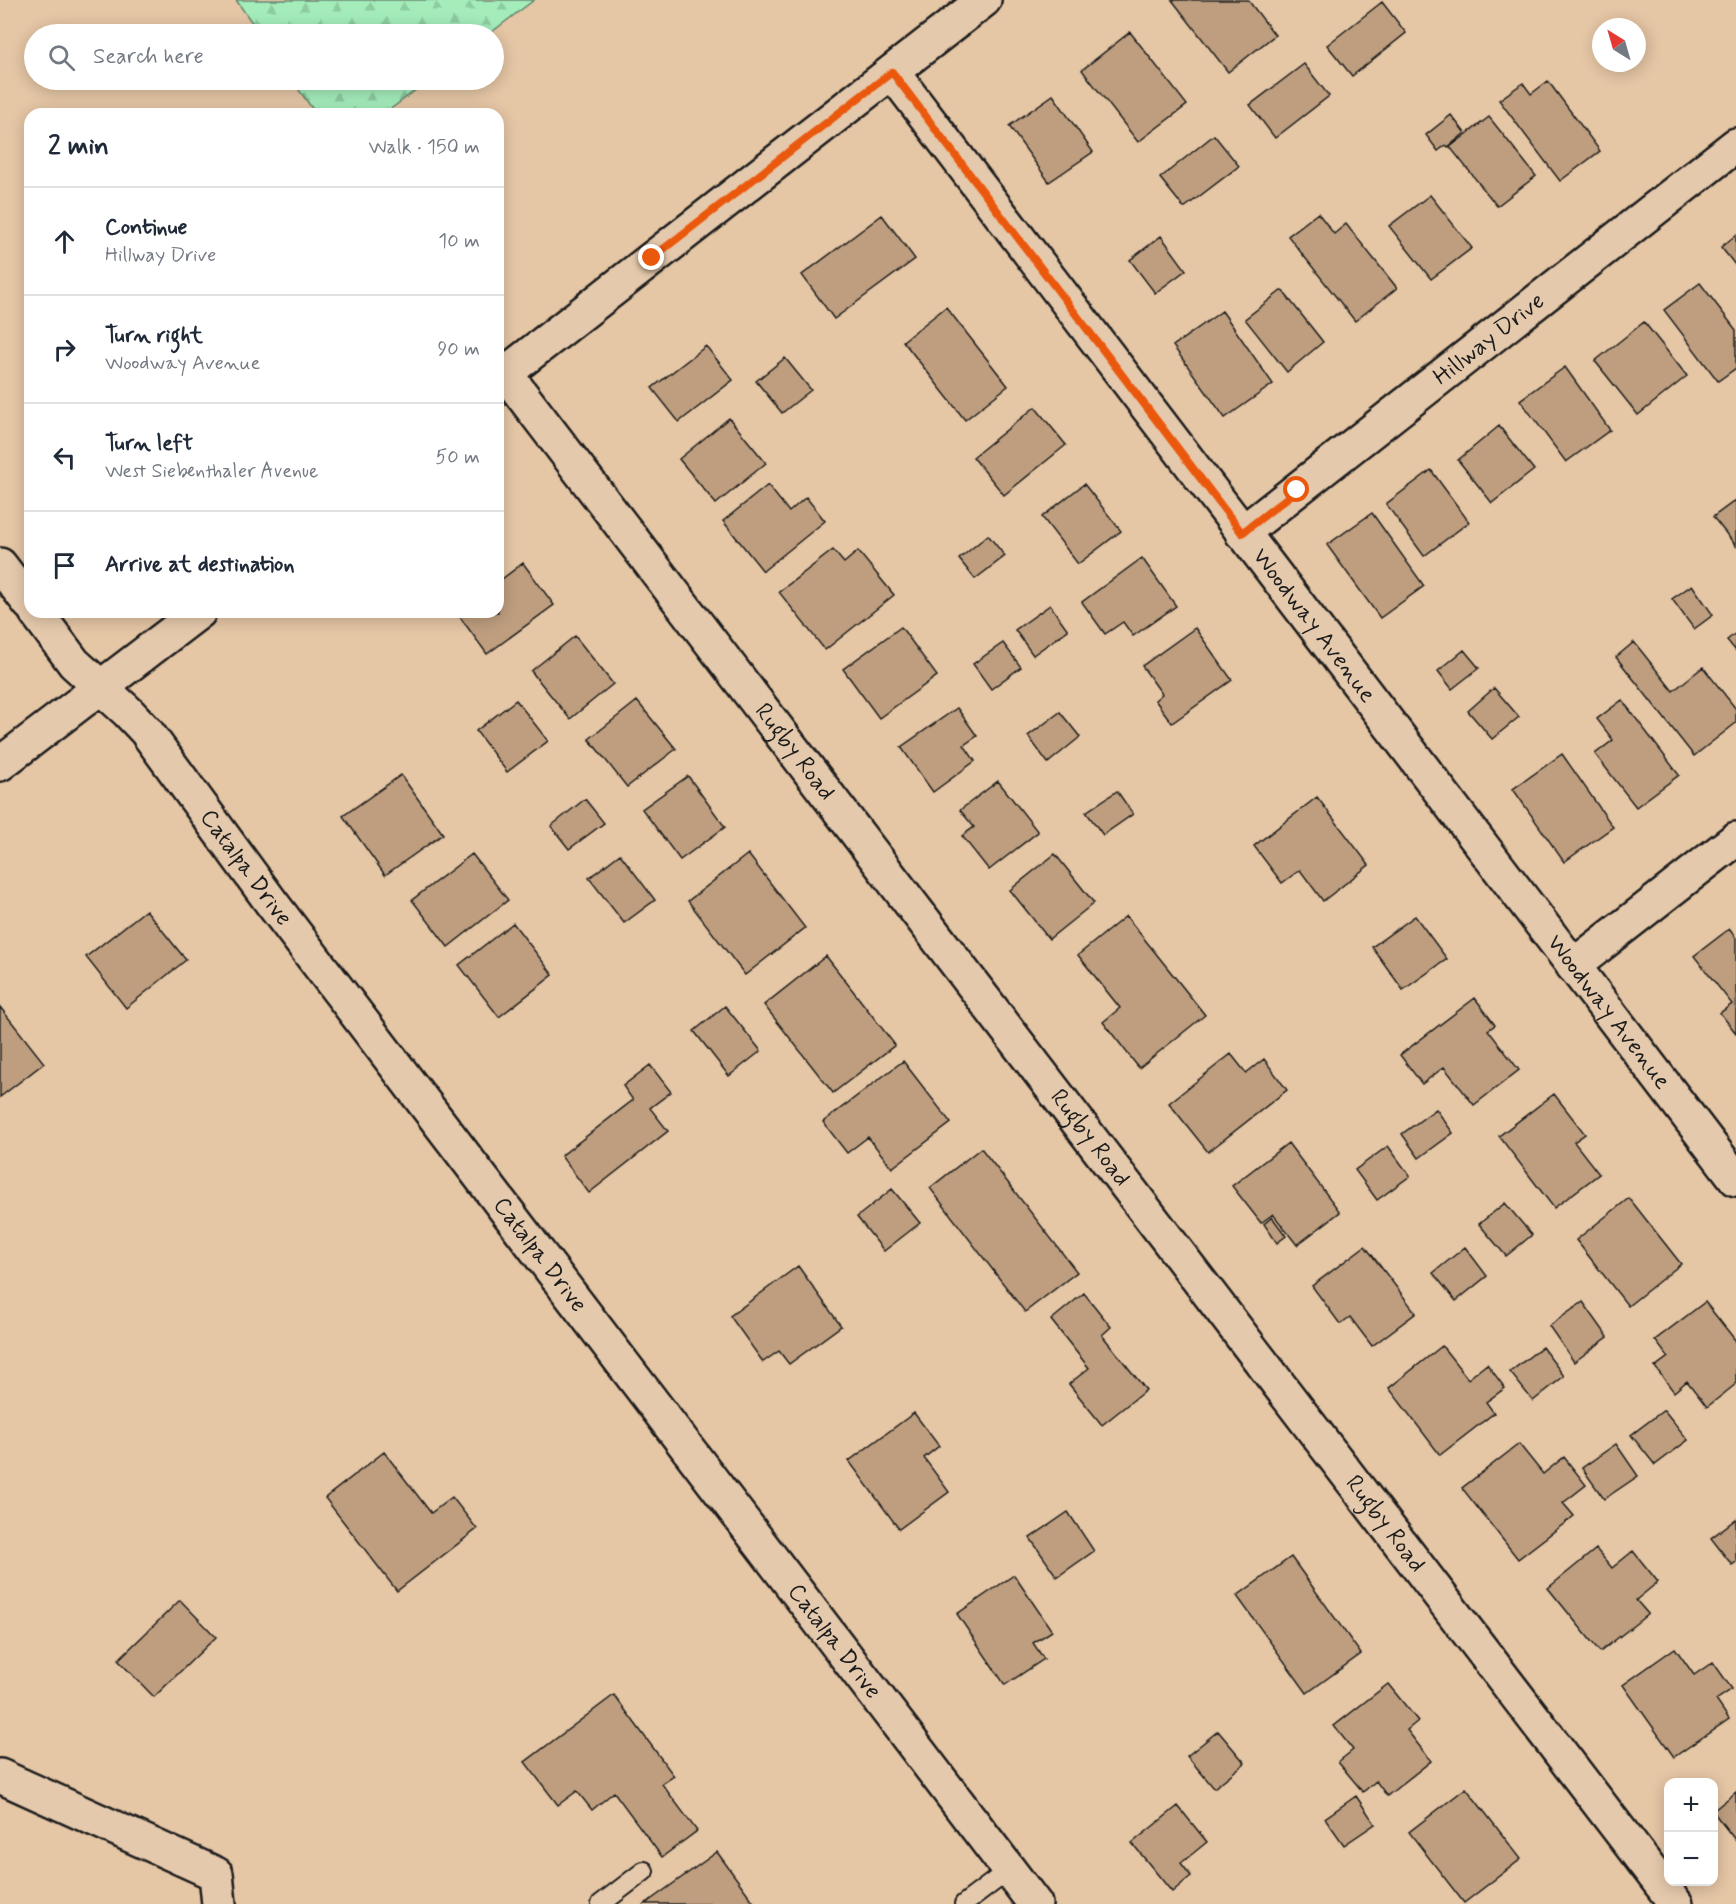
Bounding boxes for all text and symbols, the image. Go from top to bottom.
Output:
north arrow [1592,18,1646,72]
search box [24,24,504,90]
icon: search [45,41,78,74]
text: Search here [93,43,204,71]
text: 2 min [48,130,109,164]
text: Walk · 150 m [368,134,480,161]
text: Continue [105,214,187,242]
icon: ahead [48,225,81,258]
text: 10 m [438,228,480,255]
text: Hillway Drive [105,242,216,269]
route end [638,244,664,270]
street label: Hillway Drive [1427,286,1551,393]
text: Turn right [105,322,203,350]
icon: right [48,333,81,366]
text: 90 m [437,336,480,363]
text: Woodway Avenue [105,350,260,377]
text: Turn left [105,430,193,458]
icon: left [48,441,81,474]
text: 50 m [435,444,480,471]
text: West Siebenthaler Avenue [105,458,319,485]
route start [1283,476,1309,502]
street label: Woodway Avenue [1245,542,1383,709]
icon: arrive [48,549,81,582]
text: Arrive at destination [105,551,295,579]
street label: Rugby Road [748,697,842,807]
street label: Catalpa Drive [193,803,299,932]
street label: Woodway Avenue [1540,928,1678,1096]
street label: Rugby Road [1043,1083,1137,1193]
street label: Catalpa Drive [486,1191,594,1319]
street label: Rugby Road [1338,1469,1432,1579]
street label: Catalpa Drive [781,1577,889,1705]
map controls [1664,1778,1718,1886]
button: + [1664,1778,1718,1832]
button: − [1664,1832,1718,1886]

